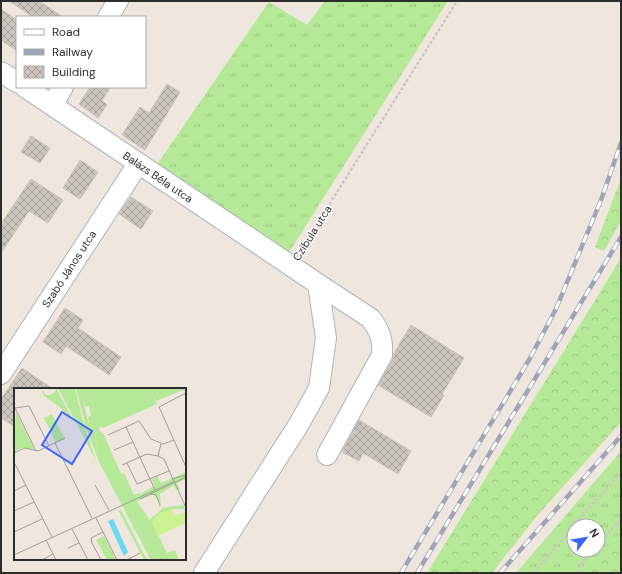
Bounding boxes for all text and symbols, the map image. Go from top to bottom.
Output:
legend [16,16,146,88]
text: Road [52,24,80,40]
text: Railway [52,44,93,60]
text: Building [52,64,96,80]
street label: Balázs Béla utca [120,148,196,206]
street label: Czibula utca [289,203,335,263]
street label: Szabó János utca [39,228,99,310]
inset map [14,388,186,560]
north arrow [566,518,606,558]
text: N [587,526,603,540]

